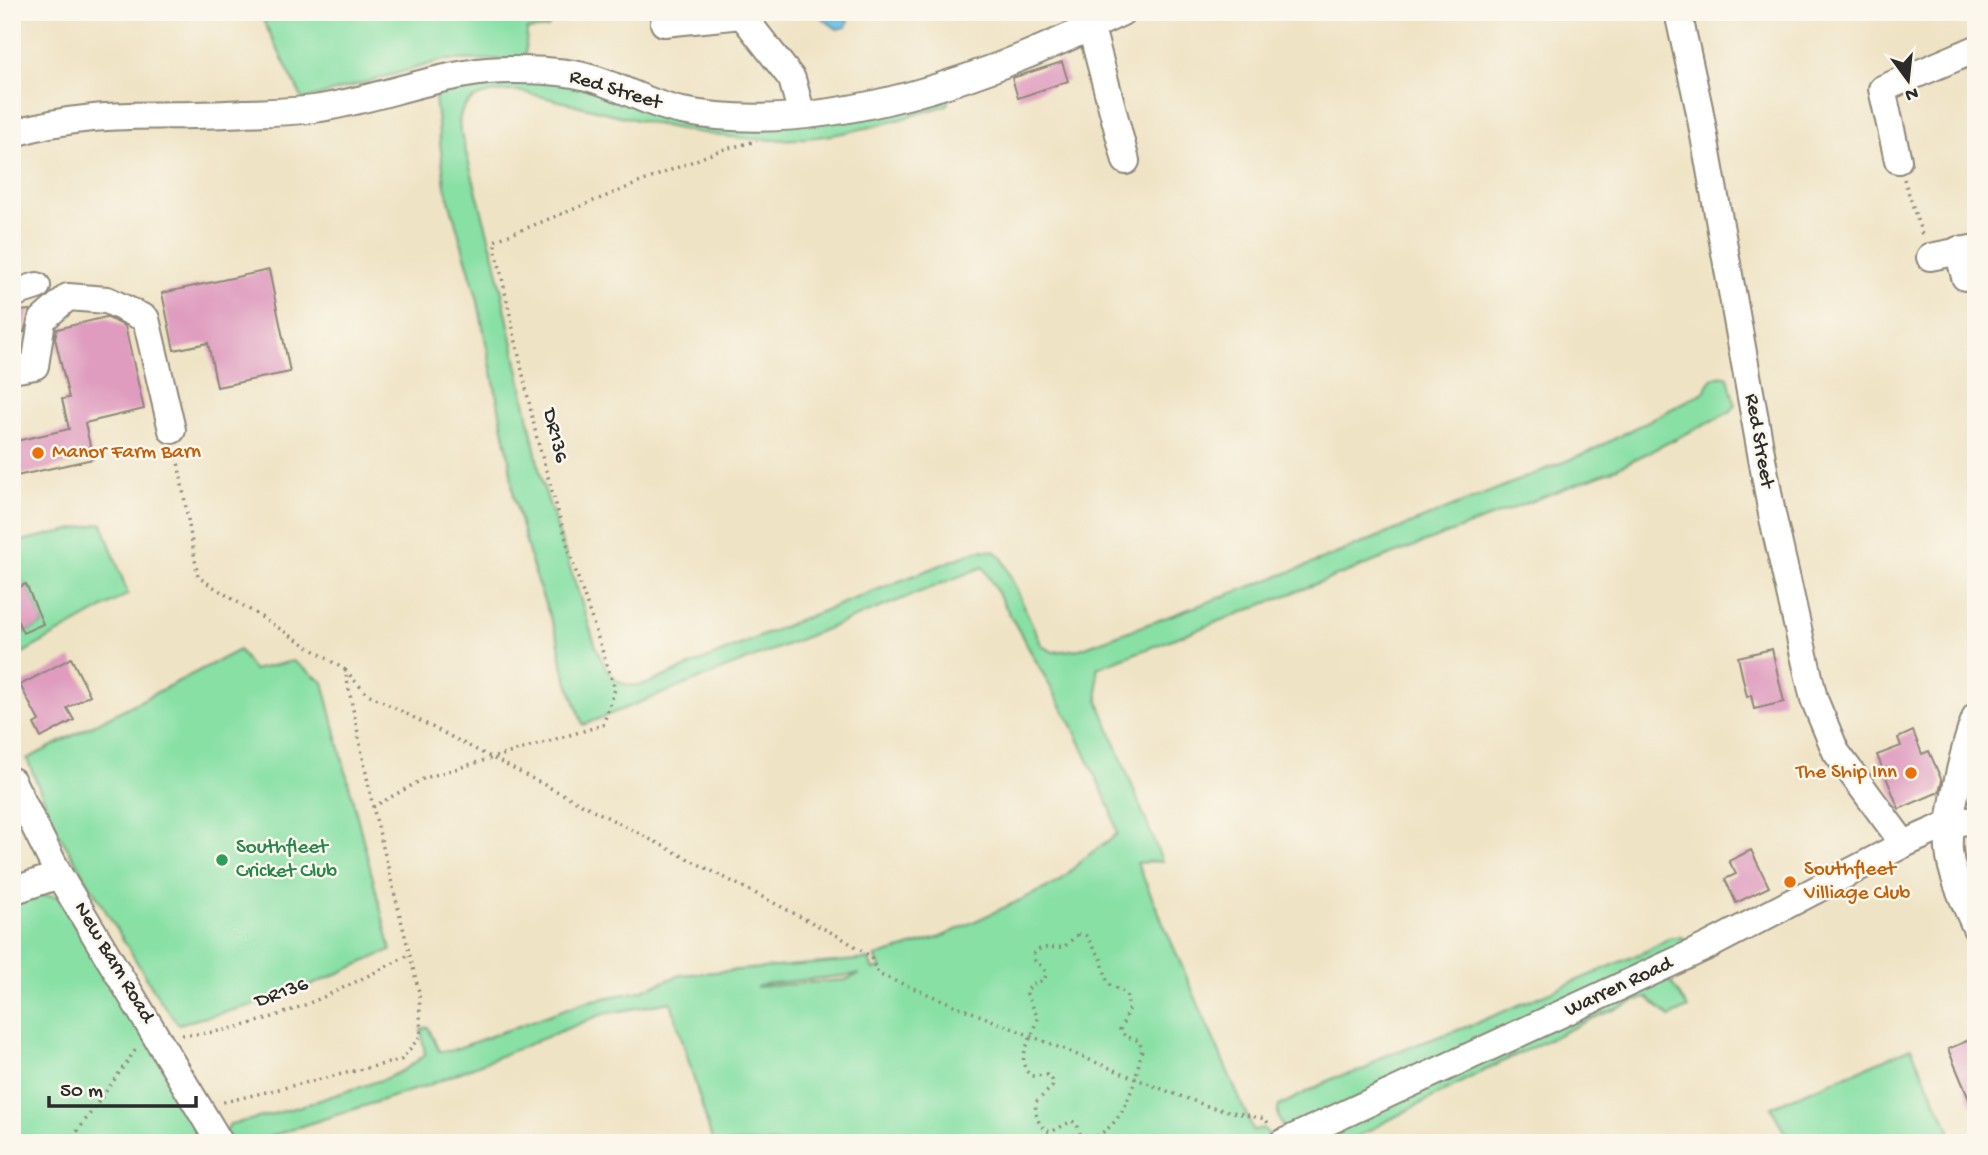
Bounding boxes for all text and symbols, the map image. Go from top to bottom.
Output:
north arrow [1872,46,1942,116]
street label: Red Street [566,65,666,118]
text: N [1903,80,1920,106]
street label: Red Street [1737,392,1779,492]
street label: DR136 [535,404,573,466]
place label: Manor Farm Barn [52,441,201,466]
marker: Manor Farm Barn [30,445,46,461]
place label: The Ship Inn [1795,761,1897,786]
marker: The Ship Inn [1903,765,1919,781]
place label: Southfleet Cricket Club [236,836,337,885]
marker: Southfleet Cricket Club [214,852,230,868]
place label: Southfleet Villiage Club [1803,858,1910,907]
marker: Southfleet Villiage Club [1782,874,1798,890]
street label: New Barn Road [67,898,160,1029]
street label: Warren Road [1561,951,1678,1024]
street label: DR136 [250,973,312,1016]
scale bar [49,1064,196,1108]
text: 50 m [60,1080,103,1105]

